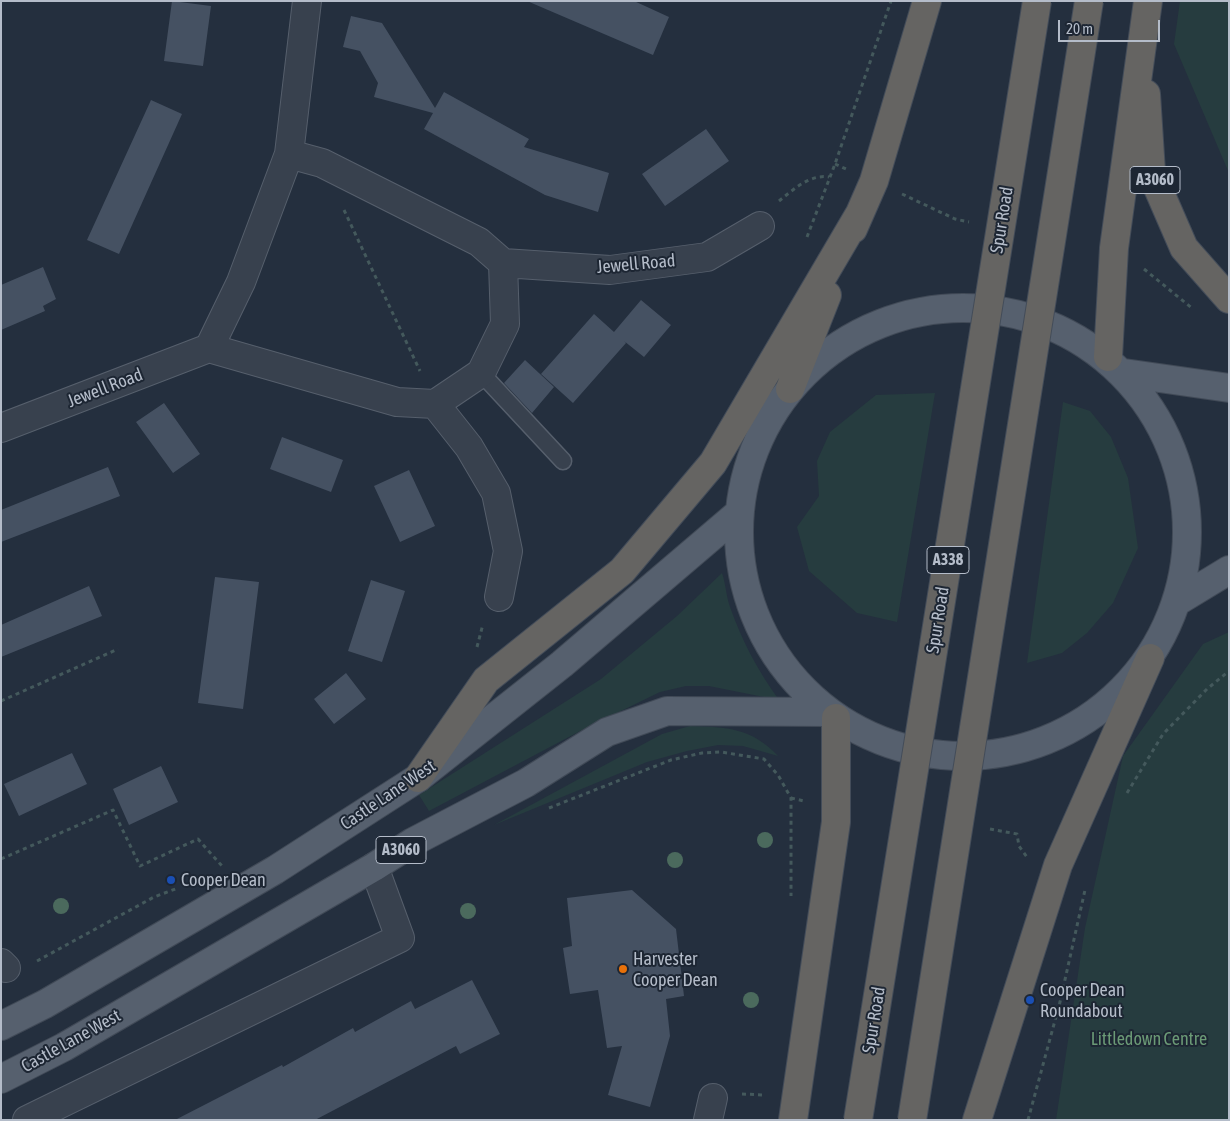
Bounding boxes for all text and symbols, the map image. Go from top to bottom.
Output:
scale bar [1060,10,1162,42]
text: 20 m [1066,20,1093,37]
road number: A3060 [1130,166,1180,194]
street label: Spur Road [986,185,1018,255]
street label: Jewell Road [596,250,676,278]
street label: Jewell Road [64,364,146,412]
road number: A338 [927,546,969,574]
street label: Spur Road [922,585,954,655]
street label: Castle Lane West [336,755,440,835]
road number: A3060 [376,836,426,864]
place label: Cooper Dean [181,869,266,891]
marker: Cooper Dean [165,874,177,886]
place label: Harvester Cooper Dean [633,948,718,991]
marker: Harvester Cooper Dean [617,963,629,975]
place label: Cooper Dean Roundabout [1040,979,1125,1022]
street label: Spur Road [858,985,890,1055]
marker: Cooper Dean Roundabout [1024,994,1036,1006]
street label: Castle Lane West [18,1005,124,1077]
park label: Littledown Centre [1091,1028,1207,1050]

